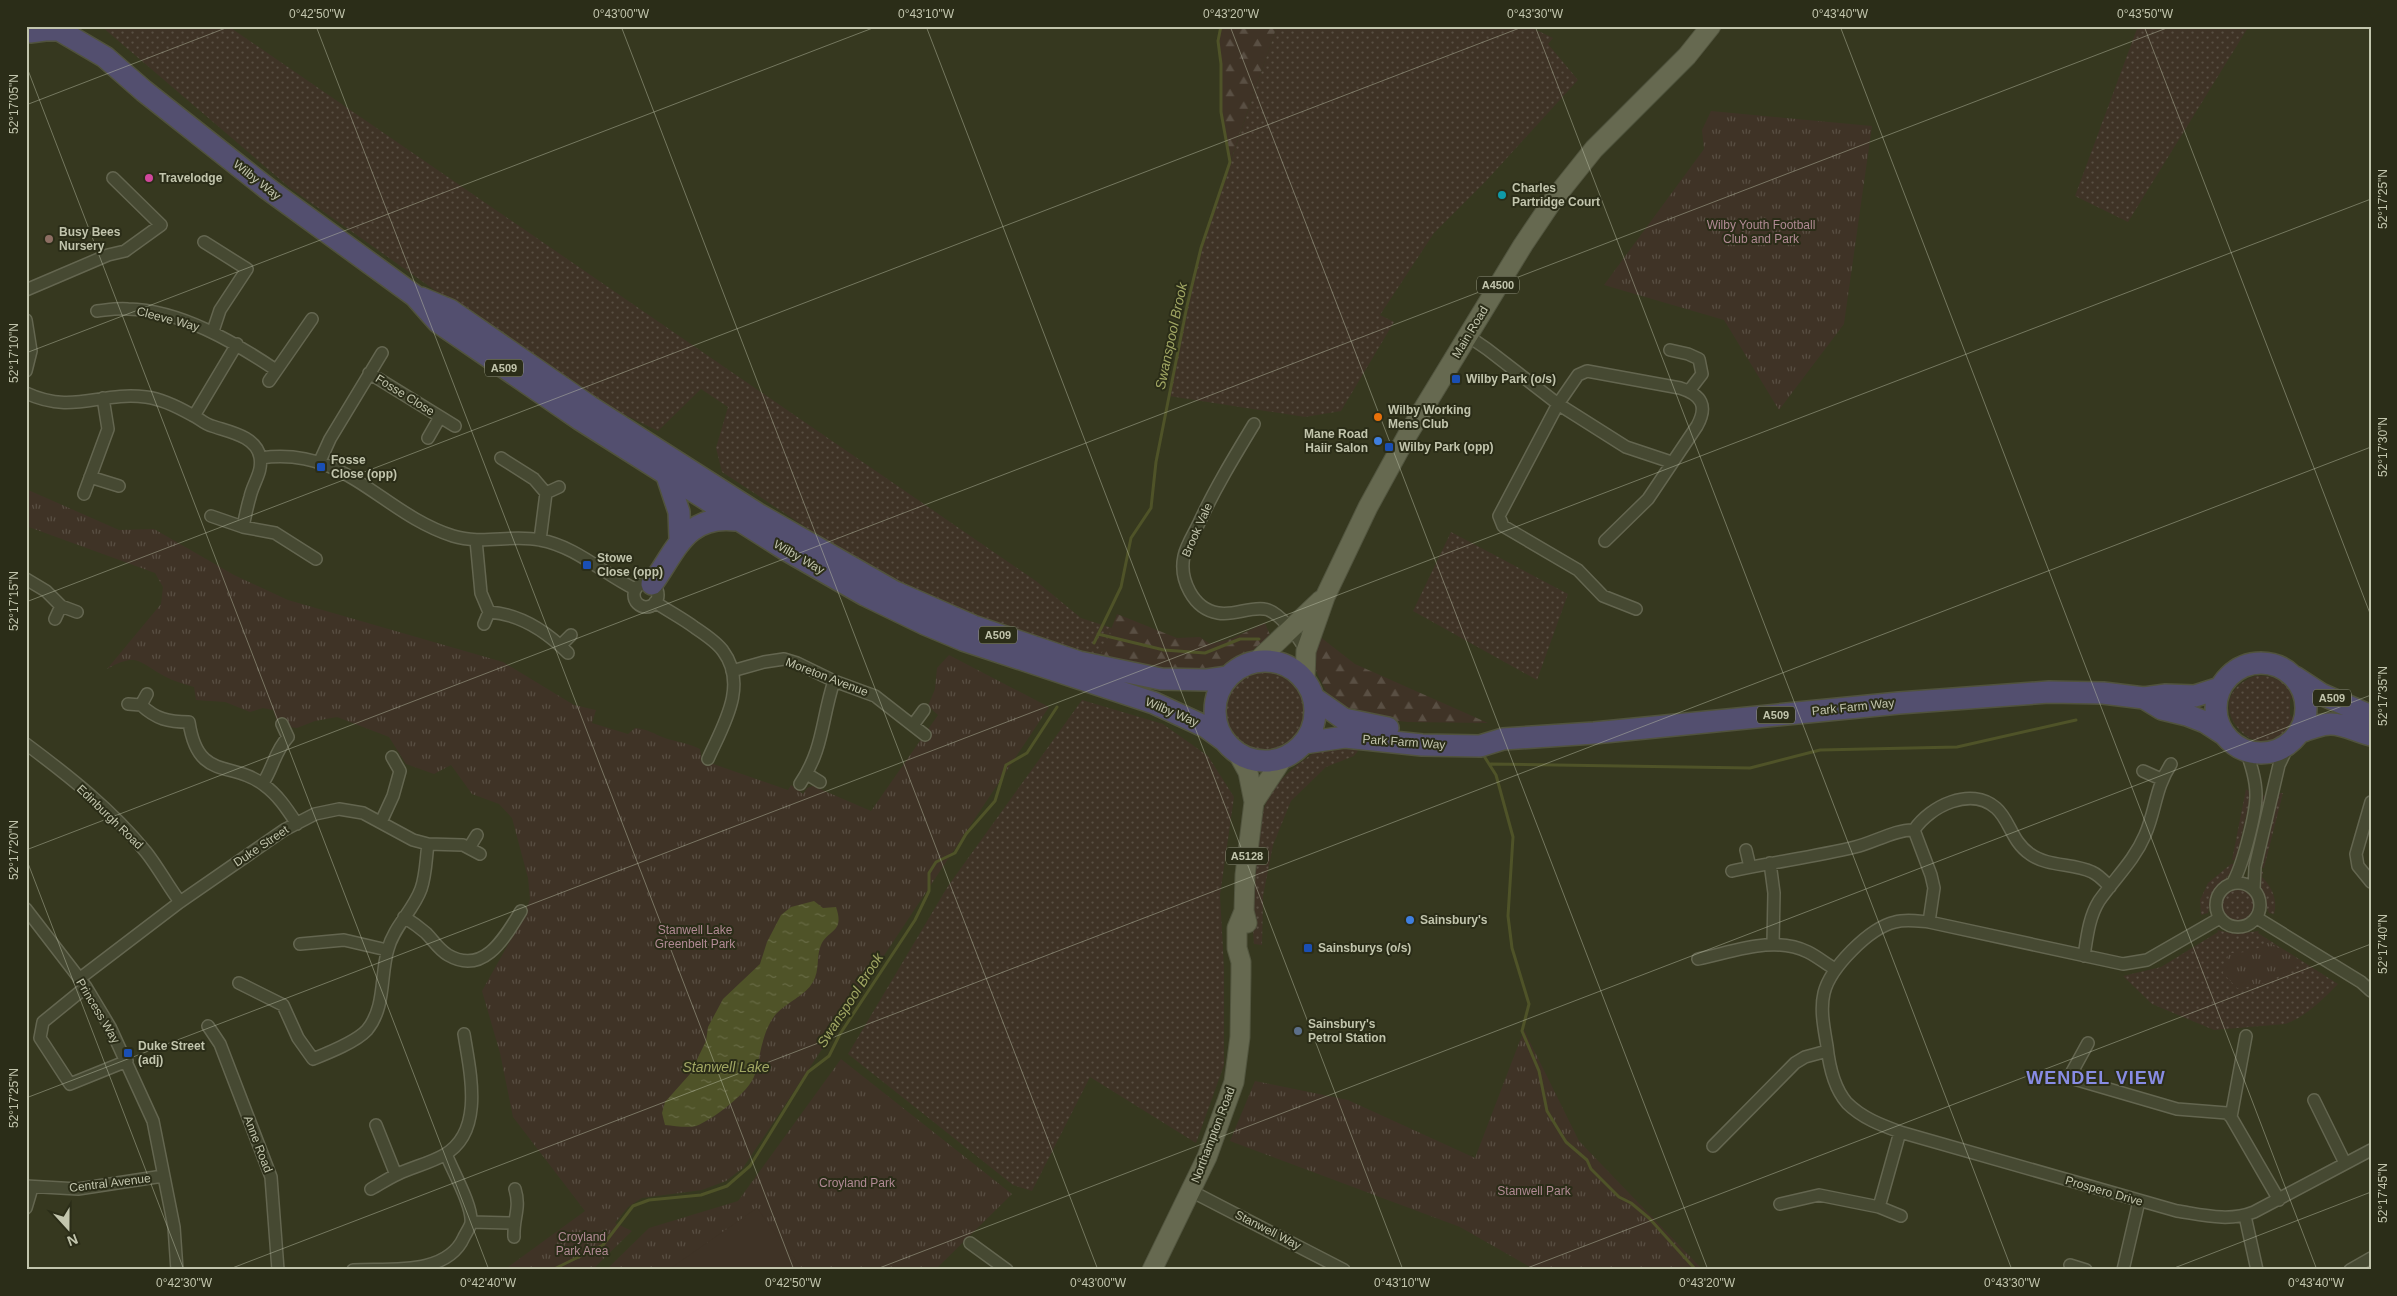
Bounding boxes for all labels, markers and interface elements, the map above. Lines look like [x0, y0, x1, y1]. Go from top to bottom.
text: 0°42'50"W [289, 7, 346, 21]
text: 0°43'00"W [593, 7, 650, 21]
text: 0°43'10"W [898, 7, 955, 21]
text: 0°43'20"W [1203, 7, 1260, 21]
text: 0°43'30"W [1507, 7, 1564, 21]
text: 0°43'40"W [1812, 7, 1869, 21]
text: 0°43'50"W [2117, 7, 2174, 21]
text: 52°17'05"N [7, 74, 21, 134]
street label: Wilby Way [231, 157, 283, 203]
text: 52°17'25"N [2376, 169, 2390, 229]
place label: Travelodge [159, 171, 223, 185]
marker: Travelodge [143, 172, 155, 184]
place label: Charles Partridge Court [1512, 181, 1600, 209]
marker: Charles Partridge Court [1496, 189, 1508, 201]
park label: Wilby Youth Football Club and Park [1707, 218, 1815, 246]
place label: Busy Bees Nursery [59, 225, 121, 253]
marker: Busy Bees Nursery [43, 233, 55, 245]
road number: A4500 [1477, 276, 1519, 294]
water label: Swanspool Brook [1152, 280, 1190, 391]
street label: Cleeve Way [135, 304, 201, 334]
street label: Main Road [1449, 304, 1491, 360]
text: 52°17'10"N [7, 323, 21, 383]
road number: A509 [485, 359, 523, 376]
street label: Fosse Close [373, 371, 437, 419]
place label: Wilby Park (o/s) [1466, 372, 1556, 386]
marker: Wilby Park (o/s) [1450, 373, 1462, 385]
place label: Wilby Working Mens Club [1388, 403, 1471, 431]
marker: Wilby Working Mens Club [1372, 411, 1384, 423]
text: 52°17'30"N [2376, 417, 2390, 477]
place label: Mane Road Haiir Salon [1304, 427, 1368, 455]
marker: Mane Road Haiir Salon [1372, 435, 1384, 447]
place label: Wilby Park (opp) [1399, 440, 1494, 454]
marker: Wilby Park (opp) [1383, 441, 1395, 453]
place label: Fosse Close (opp) [331, 453, 397, 481]
marker: Fosse Close (opp) [315, 461, 327, 473]
street label: Brook Vale [1179, 500, 1215, 559]
street label: Wilby Way [771, 537, 827, 577]
place label: Stowe Close (opp) [597, 551, 663, 579]
marker: Stowe Close (opp) [581, 559, 593, 571]
text: 52°17'15"N [7, 571, 21, 631]
road number: A509 [979, 626, 1017, 644]
street label: Moreton Avenue [784, 655, 871, 699]
text: 52°17'35"N [2376, 666, 2390, 726]
road number: A509 [2313, 690, 2351, 706]
street label: Wilby Way [1143, 695, 1201, 729]
street label: Park Farm Way [1811, 696, 1895, 718]
road number: A509 [1757, 706, 1795, 724]
street label: Park Farm Way [1362, 732, 1446, 752]
street label: Edinburgh Road [74, 782, 146, 852]
text: 52°17'20"N [7, 820, 21, 880]
street label: Duke Street [231, 822, 292, 870]
road number: A5128 [1226, 848, 1268, 864]
place label: Sainsbury's [1420, 913, 1488, 927]
marker: Sainsbury's [1404, 914, 1416, 926]
text: 52°17'40"N [2376, 914, 2390, 974]
park label: Stanwell Lake Greenbelt Park [655, 923, 736, 951]
place label: Sainsburys (o/s) [1318, 941, 1411, 955]
marker: Sainsburys (o/s) [1302, 942, 1314, 954]
water label: Swanspool Brook [814, 949, 887, 1050]
street label: Princess Way [73, 976, 123, 1046]
place label: Sainsbury's Petrol Station [1308, 1017, 1386, 1045]
marker: Sainsbury's Petrol Station [1292, 1025, 1304, 1037]
place label: Duke Street (adj) [138, 1039, 205, 1067]
marker: Duke Street (adj) [122, 1047, 134, 1059]
water label: Stanwell Lake [682, 1059, 770, 1075]
text: 52°17'25"N [7, 1068, 21, 1128]
district label: WENDEL VIEW [2026, 1068, 2166, 1088]
street label: Northampton Road [1188, 1085, 1238, 1185]
street label: Anne Road [241, 1113, 275, 1175]
text: 52°17'45"N [2376, 1163, 2390, 1223]
street label: Central Avenue [69, 1171, 152, 1195]
street label: Prospero Drive [2064, 1173, 2145, 1209]
park label: Croyland Park [819, 1176, 896, 1190]
park label: Stanwell Park [1497, 1184, 1572, 1198]
north arrow [42, 1204, 92, 1254]
street label: Stanwell Way [1233, 1207, 1303, 1253]
park label: Croyland Park Area [556, 1230, 609, 1258]
text: N [65, 1231, 80, 1249]
text: 0°42'30"W [156, 1276, 213, 1290]
text: 0°42'40"W [460, 1276, 517, 1290]
text: 0°42'50"W [765, 1276, 822, 1290]
text: 0°43'00"W [1070, 1276, 1127, 1290]
text: 0°43'10"W [1374, 1276, 1431, 1290]
text: 0°43'20"W [1679, 1276, 1736, 1290]
text: 0°43'30"W [1984, 1276, 2041, 1290]
text: 0°43'40"W [2288, 1276, 2345, 1290]

